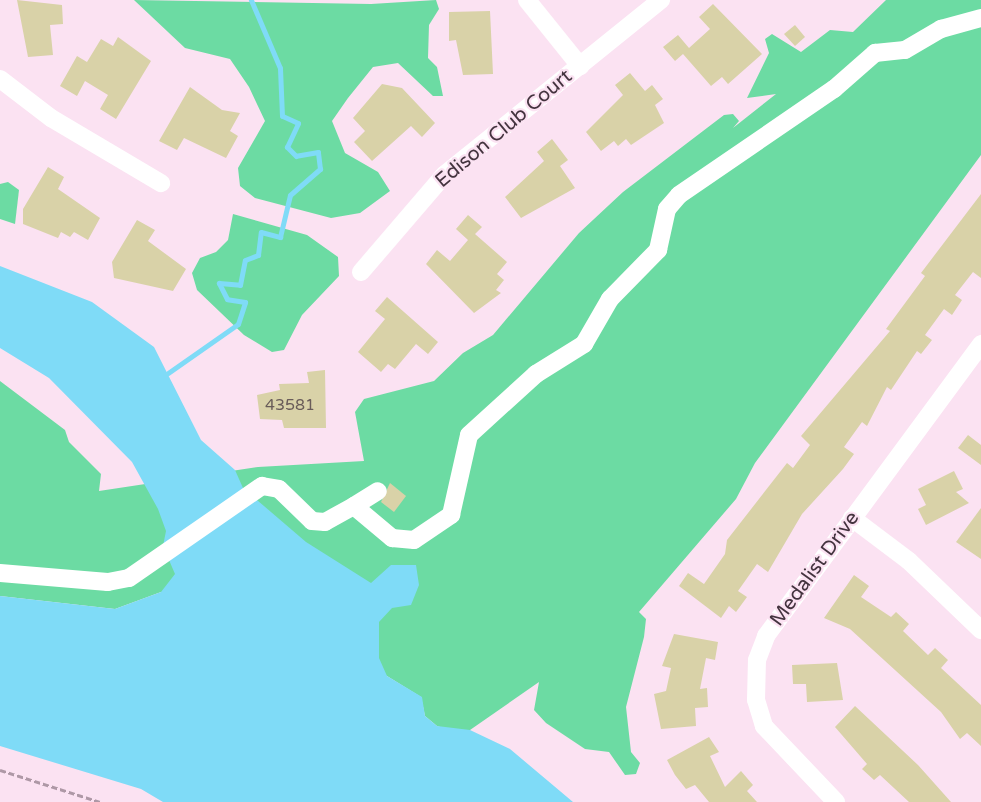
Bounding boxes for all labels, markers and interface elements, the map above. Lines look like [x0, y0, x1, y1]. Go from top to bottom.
street label: Edison Club Court [431, 65, 577, 193]
house number: 43581 [265, 395, 315, 415]
street label: Medalist Drive [765, 507, 865, 631]

